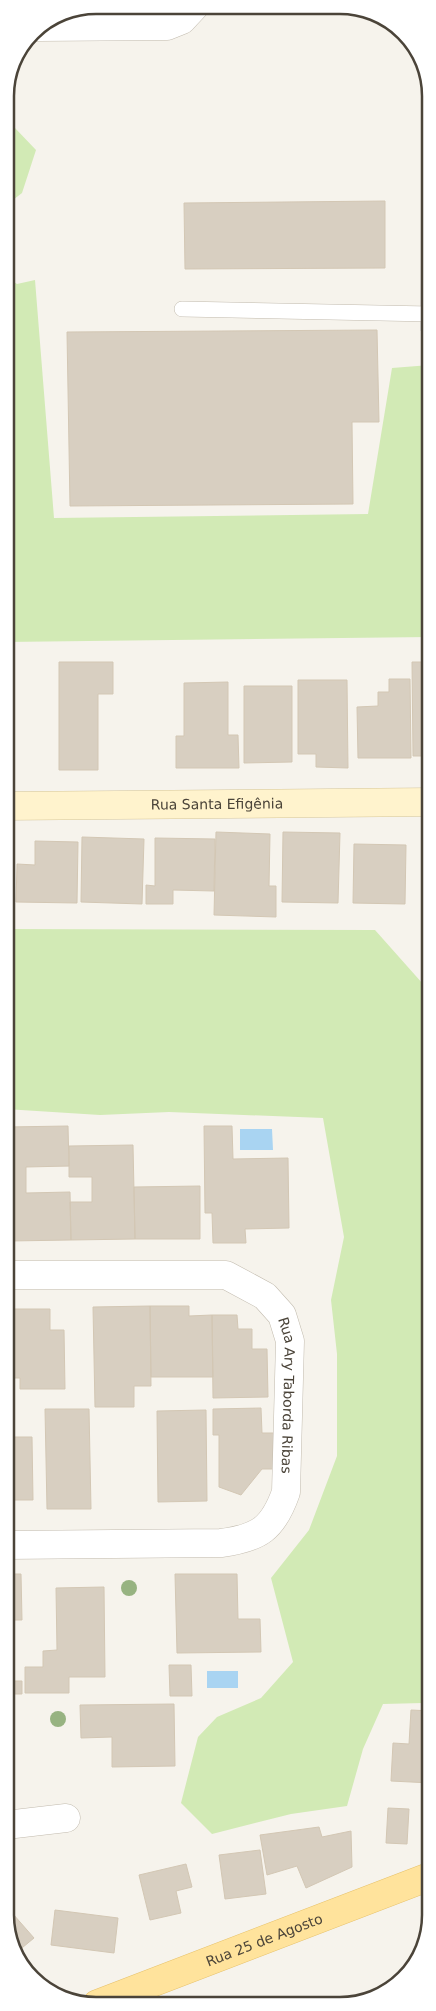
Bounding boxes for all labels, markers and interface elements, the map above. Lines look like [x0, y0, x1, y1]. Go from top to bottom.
street label: Rua Santa Efigênia [151, 795, 283, 813]
street label: Rua Ary Taborda Ribas [275, 1315, 298, 1474]
street label: Rua 25 de Agosto [204, 1910, 325, 1970]

